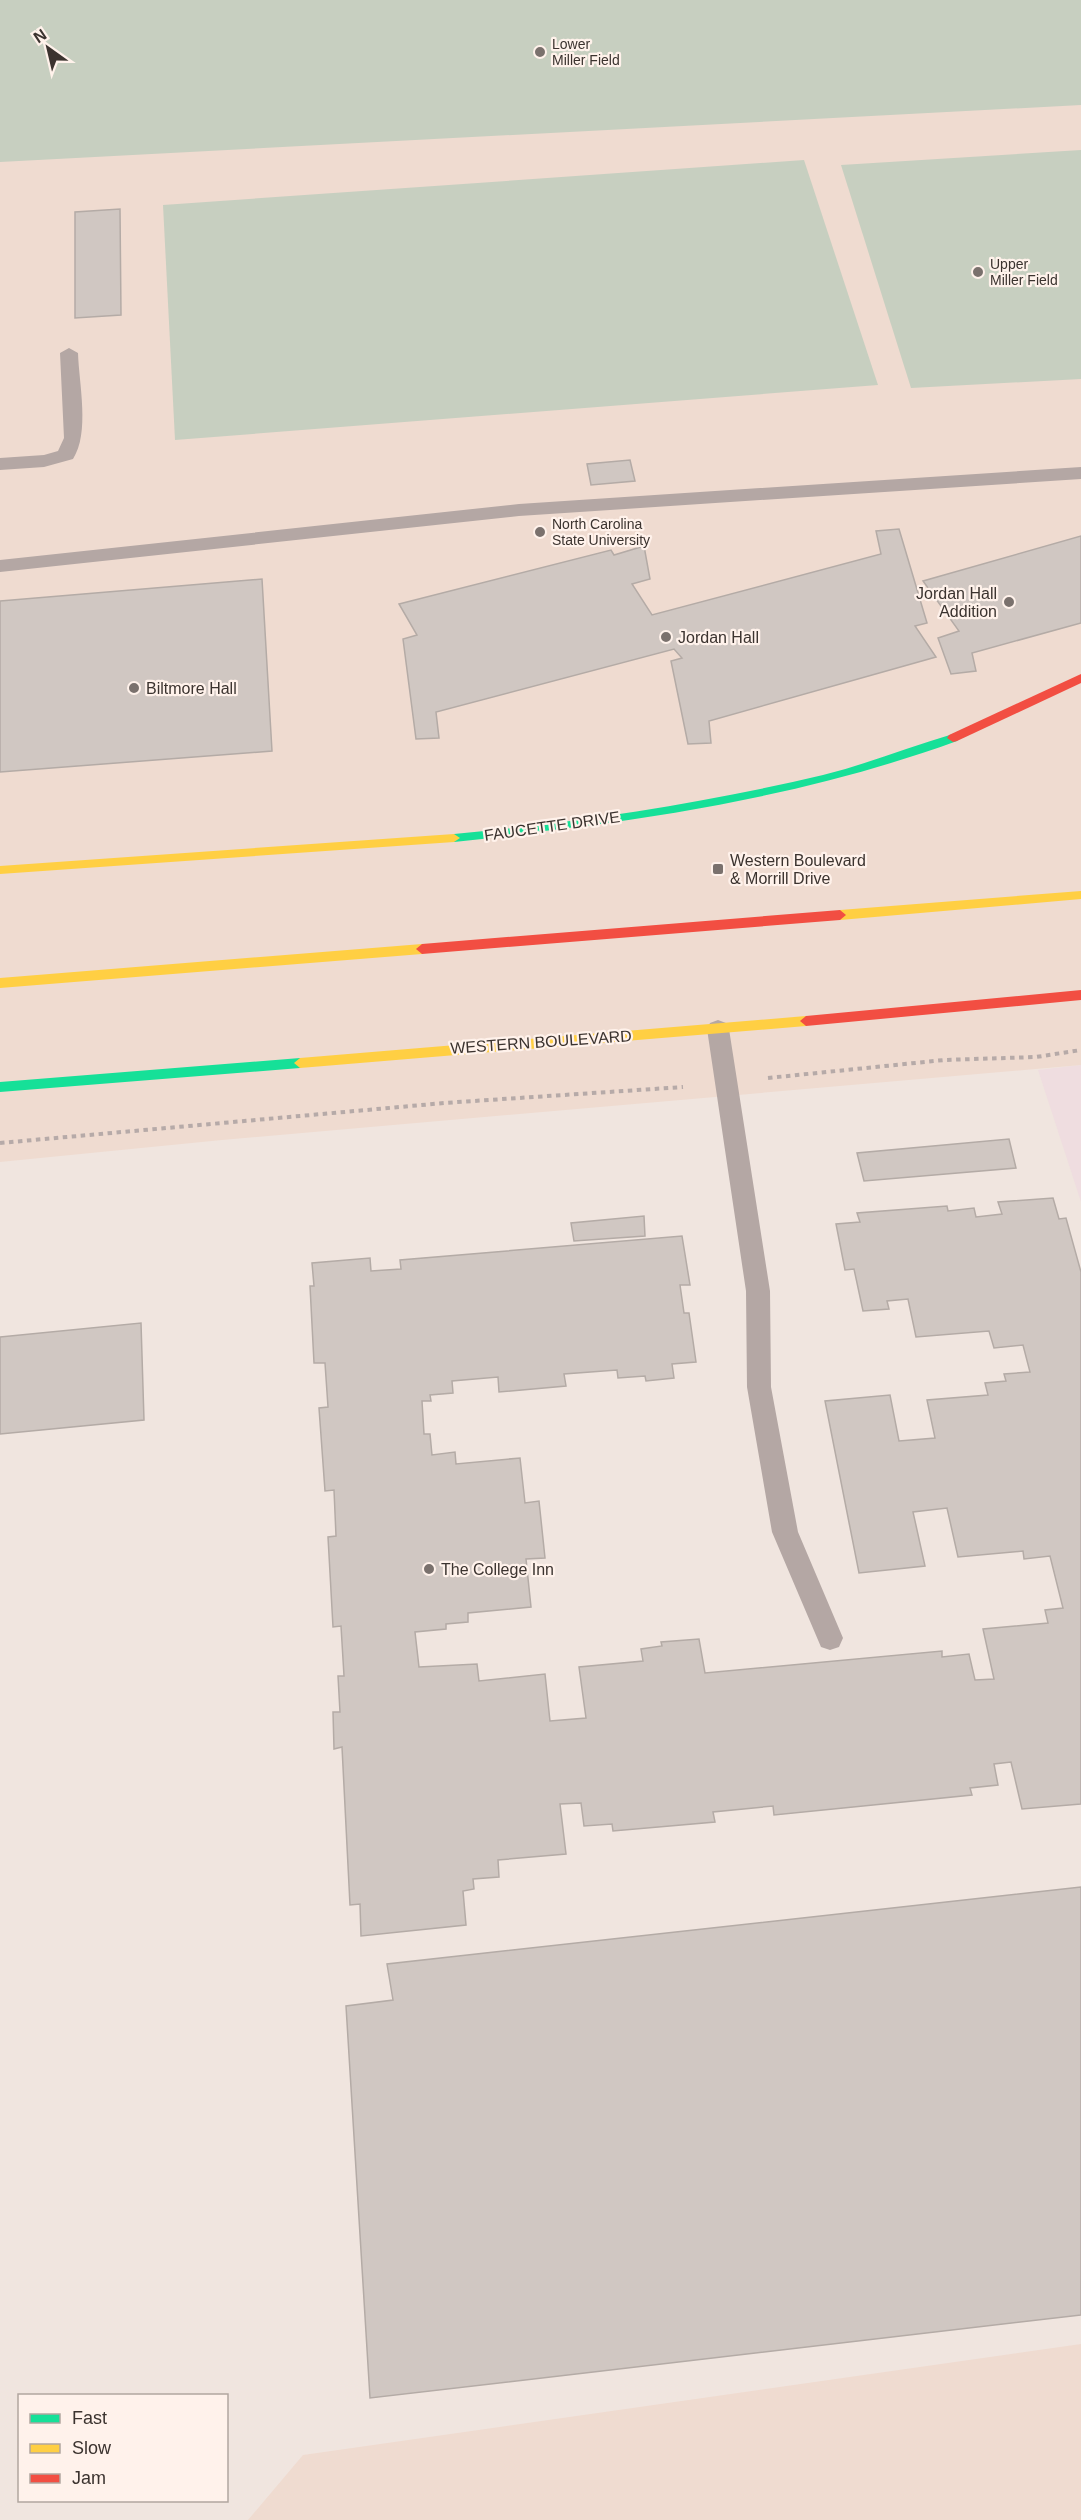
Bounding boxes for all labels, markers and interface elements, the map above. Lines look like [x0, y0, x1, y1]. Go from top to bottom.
north arrow [18, 18, 78, 78]
text: N [30, 26, 49, 46]
place label: Lower Miller Field [552, 36, 620, 68]
marker: Lower Miller Field [533, 45, 547, 59]
place label: Upper Miller Field [990, 256, 1058, 288]
marker: Upper Miller Field [971, 265, 985, 279]
place label: North Carolina State University [552, 516, 650, 548]
marker: North Carolina State University [533, 525, 547, 539]
place label: Jordan Hall Addition [916, 585, 997, 620]
marker: Jordan Hall Addition [1002, 595, 1016, 609]
place label: Jordan Hall [678, 629, 759, 646]
marker: Jordan Hall [659, 630, 673, 644]
place label: Biltmore Hall [146, 680, 237, 697]
marker: Biltmore Hall [127, 681, 141, 695]
street label: FAUCETTE DRIVE [483, 808, 621, 844]
place label: Western Boulevard & Morrill Drive [730, 852, 866, 887]
marker: Western Boulevard & Morrill Drive [711, 862, 725, 876]
street label: WESTERN BOULEVARD [450, 1027, 632, 1057]
place label: The College Inn [441, 1561, 554, 1578]
marker: The College Inn [422, 1562, 436, 1576]
legend [18, 2394, 228, 2502]
text: Fast [72, 2408, 107, 2428]
text: Slow [72, 2438, 112, 2458]
text: Jam [72, 2468, 106, 2488]

